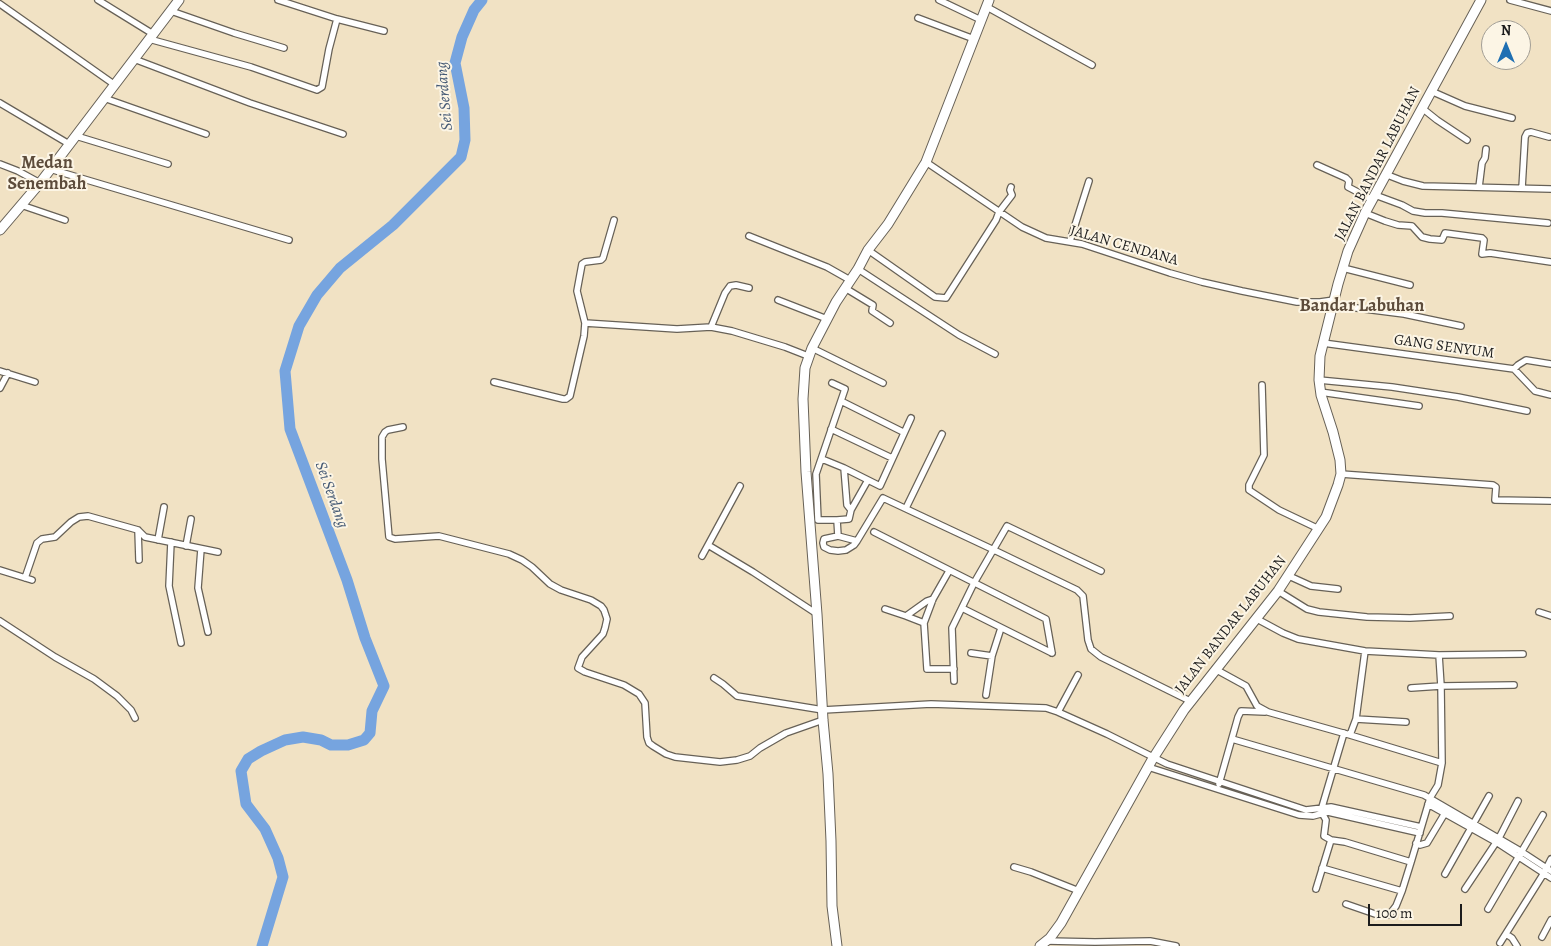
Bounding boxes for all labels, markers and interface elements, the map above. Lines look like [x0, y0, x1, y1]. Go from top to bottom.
north arrow [1481, 20, 1531, 70]
text: N [1501, 21, 1511, 40]
water label: Sei Serdang [432, 61, 458, 131]
street label: JALAN BANDAR LABUHAN [1331, 84, 1425, 244]
district label: Medan Senembah [8, 153, 86, 195]
street label: JALAN CENDANA [1068, 222, 1180, 270]
district label: Bandar Labuhan [1300, 296, 1424, 318]
street label: GANG SENYUM [1393, 331, 1495, 363]
water label: Sei Serdang [310, 459, 352, 531]
street label: JALAN BANDAR LABUHAN [1171, 552, 1291, 698]
scale bar [1371, 894, 1465, 926]
text: 100 m [1376, 903, 1413, 923]

